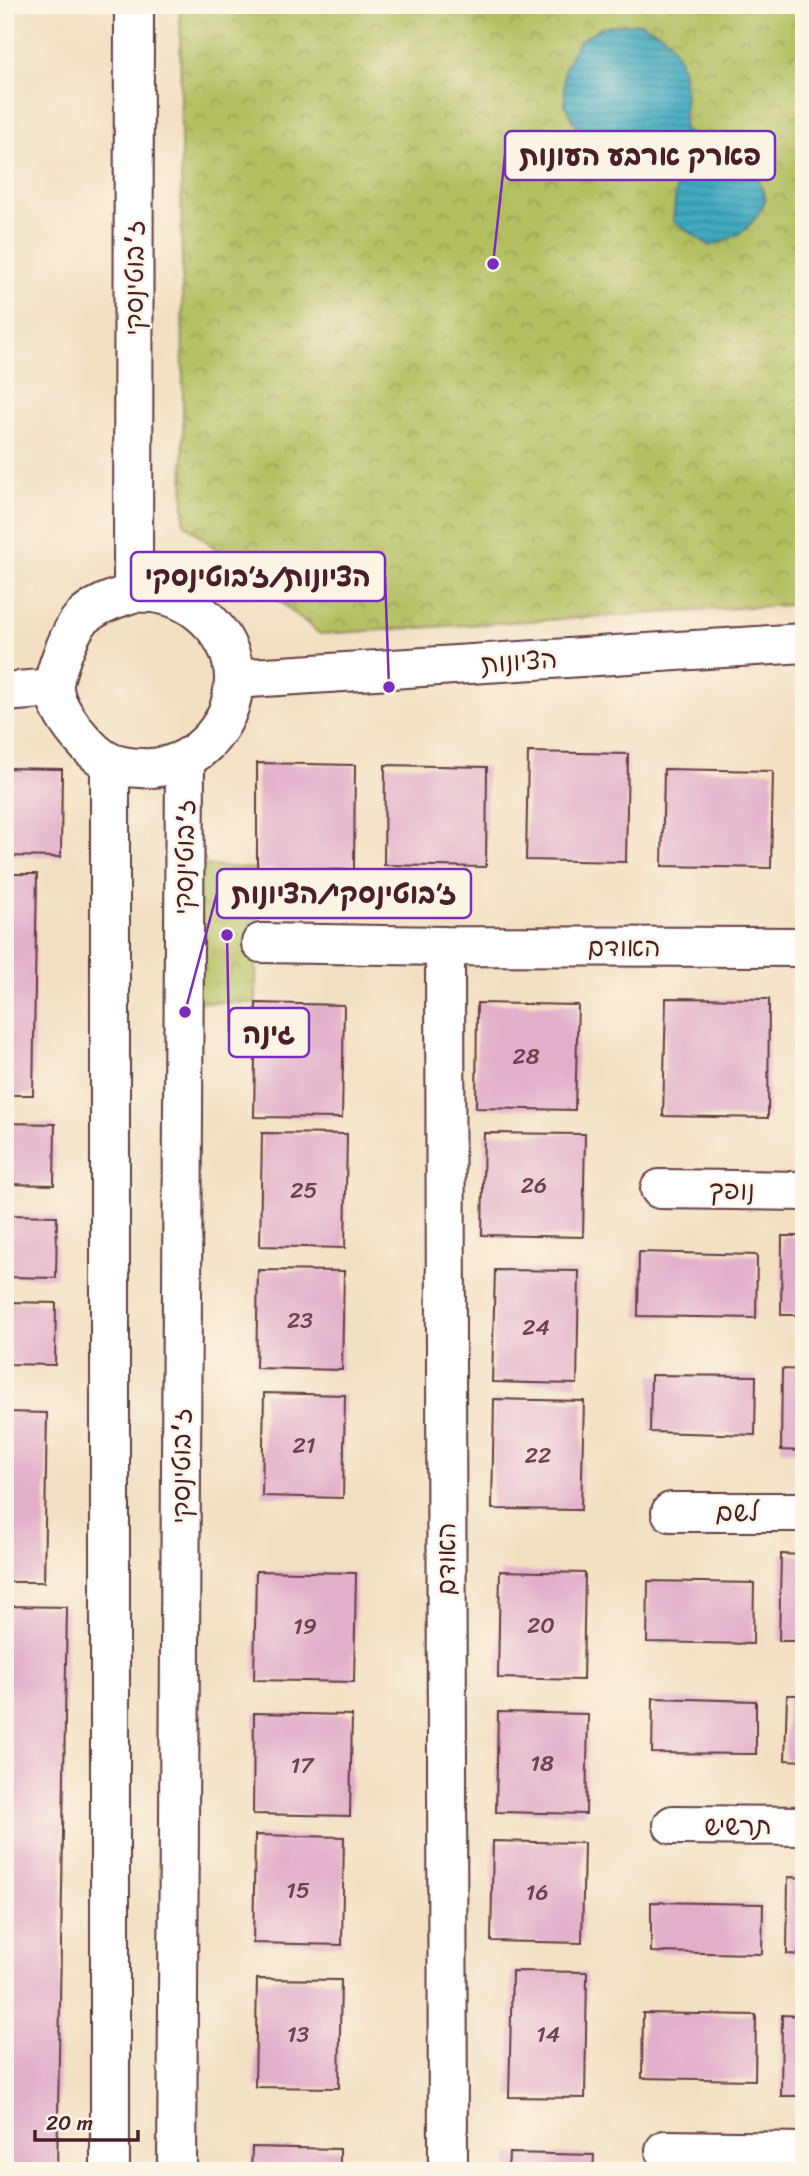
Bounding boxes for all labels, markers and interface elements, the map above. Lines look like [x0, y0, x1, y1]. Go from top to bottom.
callout: פארק ארבע העונות [505, 131, 775, 180]
text: פארק ארבע העונות [519, 131, 761, 180]
street label: ז'בוטינסקי [111, 220, 157, 336]
callout: הציונות/ז׳בוטינסקי [131, 552, 385, 601]
text: הציונות/ז׳בוטינסקי [145, 552, 371, 601]
street label: הציונות [479, 635, 559, 687]
street label: ז'בוטינסקי [160, 799, 208, 915]
callout: ז׳בוטינסקי/הציונות [217, 869, 471, 918]
text: ז׳בוטינסקי/הציונות [231, 869, 457, 918]
street label: האודם [588, 924, 660, 970]
callout: גינה [229, 1008, 309, 1057]
text: גינה [243, 1009, 295, 1058]
house number: 28 [512, 1036, 540, 1077]
house number: 26 [521, 1165, 547, 1206]
street label: נופך [709, 1167, 755, 1213]
house number: 25 [290, 1170, 318, 1211]
house number: 23 [287, 1300, 313, 1341]
house number: 24 [522, 1307, 550, 1348]
street label: ז'בוטינסקי [158, 1408, 204, 1524]
house number: 21 [292, 1425, 316, 1466]
house number: 22 [525, 1435, 551, 1476]
street label: לשם [715, 1489, 760, 1535]
street label: האודם [423, 1523, 469, 1595]
house number: 20 [527, 1605, 555, 1646]
house number: 19 [293, 1606, 317, 1647]
house number: 18 [530, 1743, 554, 1784]
house number: 17 [291, 1745, 315, 1786]
street label: תרשיש [704, 1803, 772, 1849]
house number: 15 [286, 1870, 310, 1911]
house number: 16 [526, 1872, 548, 1913]
house number: 13 [287, 2014, 310, 2055]
house number: 14 [536, 2014, 560, 2055]
scale bar [35, 2099, 138, 2143]
text: 20 m [46, 2104, 93, 2142]

